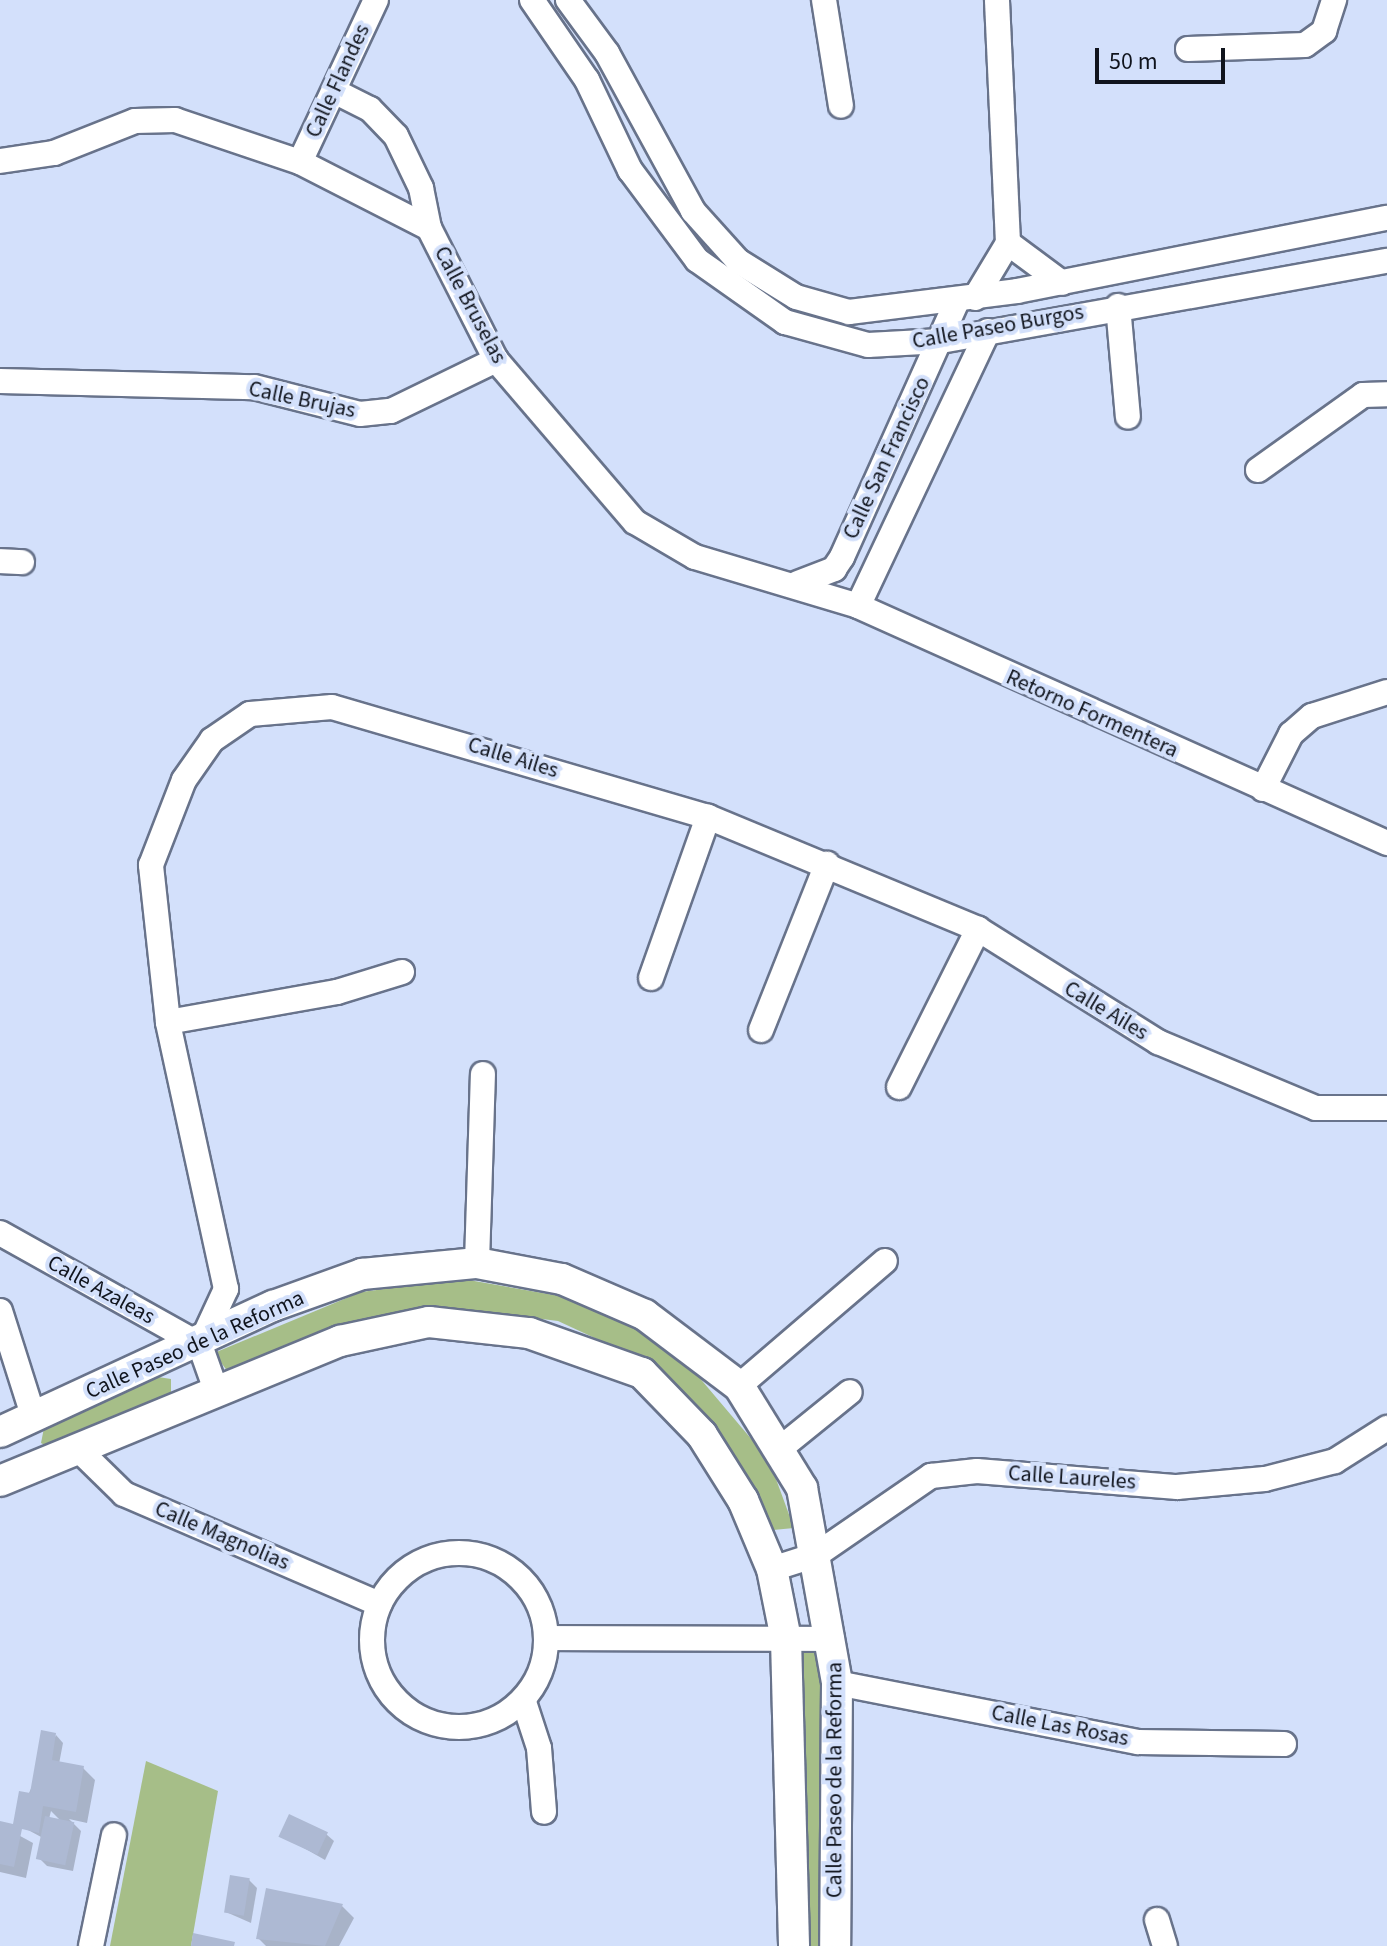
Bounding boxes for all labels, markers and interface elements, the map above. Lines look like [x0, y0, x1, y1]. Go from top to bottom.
street label: Calle Flandes [300, 20, 376, 142]
scale bar [1099, 32, 1229, 82]
text: 50 m [1109, 44, 1158, 79]
street label: Calle Bruselas [428, 242, 512, 368]
street label: Calle Paseo Burgos [910, 299, 1086, 355]
street label: Calle San Francisco [838, 373, 936, 543]
street label: Calle Brujas [246, 376, 358, 424]
street label: Retorno Formentera [1002, 664, 1182, 764]
street label: Calle Ailes [465, 732, 561, 784]
street label: Calle Ailes [1059, 976, 1153, 1046]
street label: Calle Azaleas [43, 1250, 159, 1330]
street label: Calle Paseo de la Reforma [82, 1285, 308, 1405]
street label: Calle Laureles [1007, 1460, 1137, 1496]
street label: Calle Magnolias [151, 1496, 293, 1576]
street label: Calle Paseo de la Reforma [822, 1662, 848, 1898]
street label: Calle Las Rosas [989, 1700, 1131, 1752]

